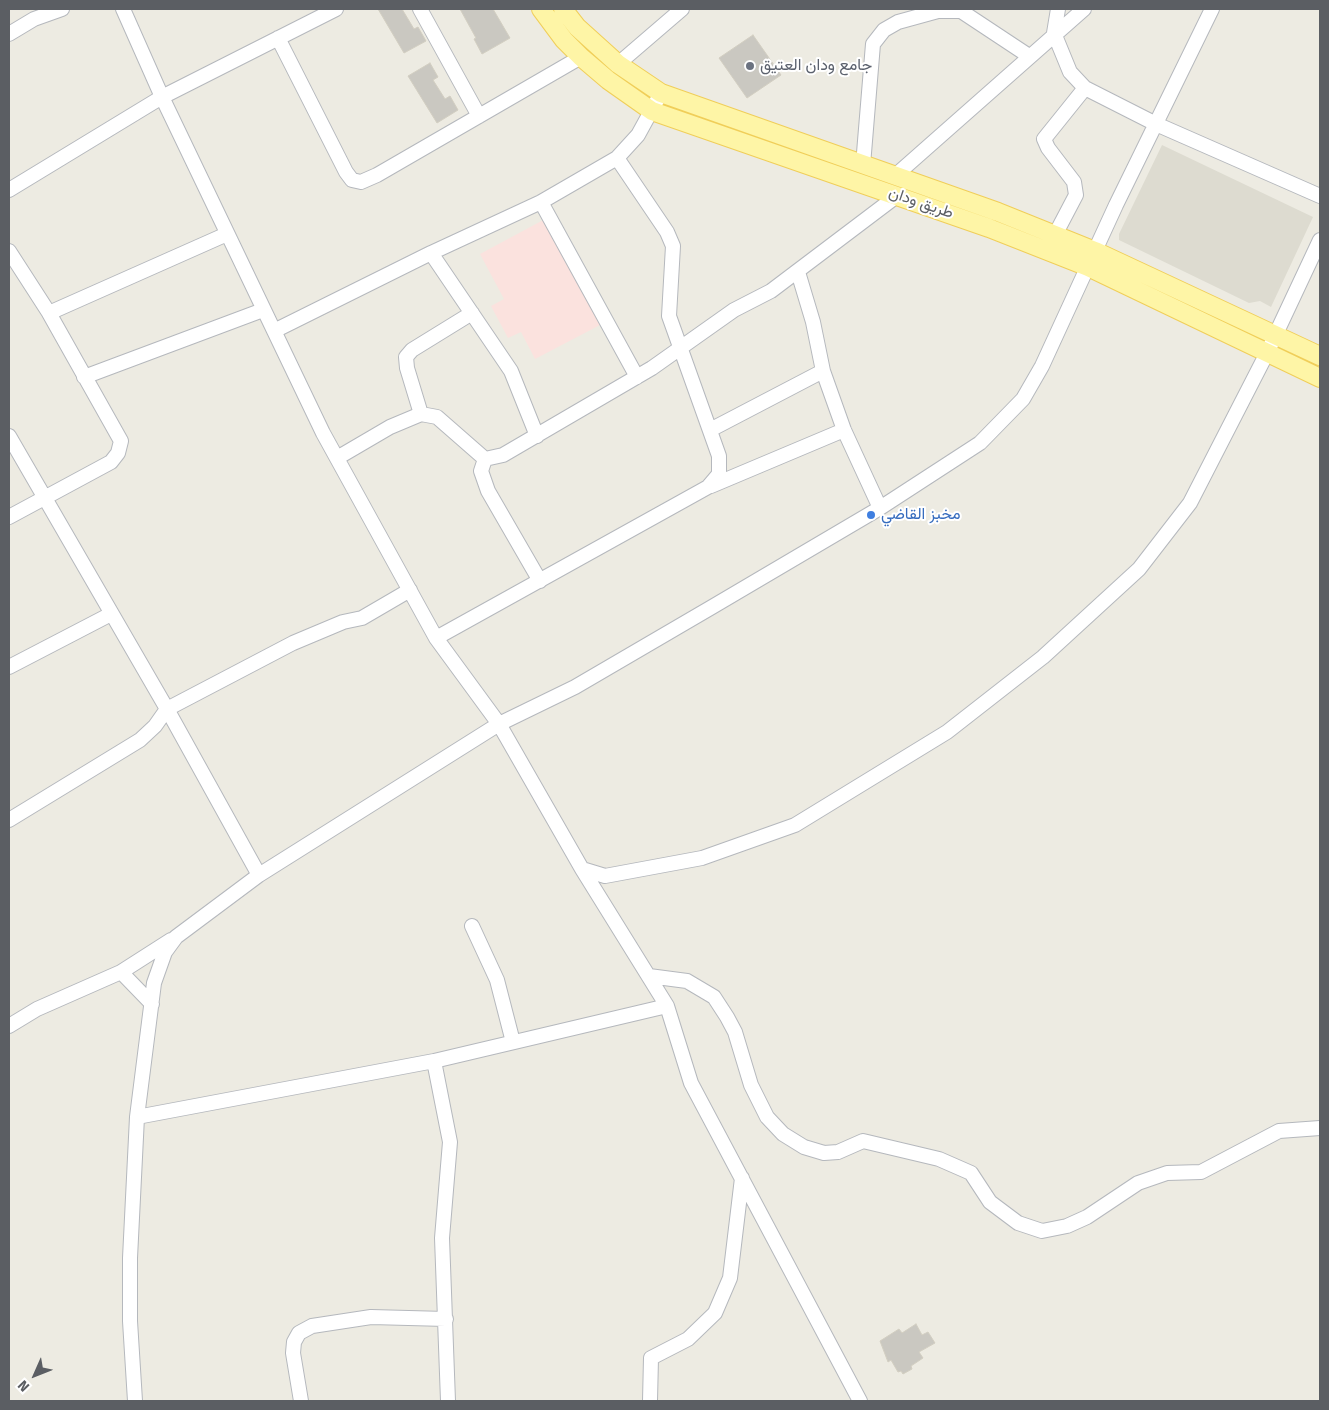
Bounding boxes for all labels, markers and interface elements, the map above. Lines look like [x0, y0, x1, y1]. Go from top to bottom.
place label: جامع ودان العتيق [760, 56, 872, 76]
marker: جامع ودان العتيق [744, 60, 756, 72]
street label: طريق ودان [886, 183, 956, 223]
place label: مخبز القاضي [881, 505, 961, 525]
marker: مخبز القاضي [865, 509, 877, 521]
north arrow [10, 1350, 60, 1400]
text: N [15, 1377, 33, 1395]

